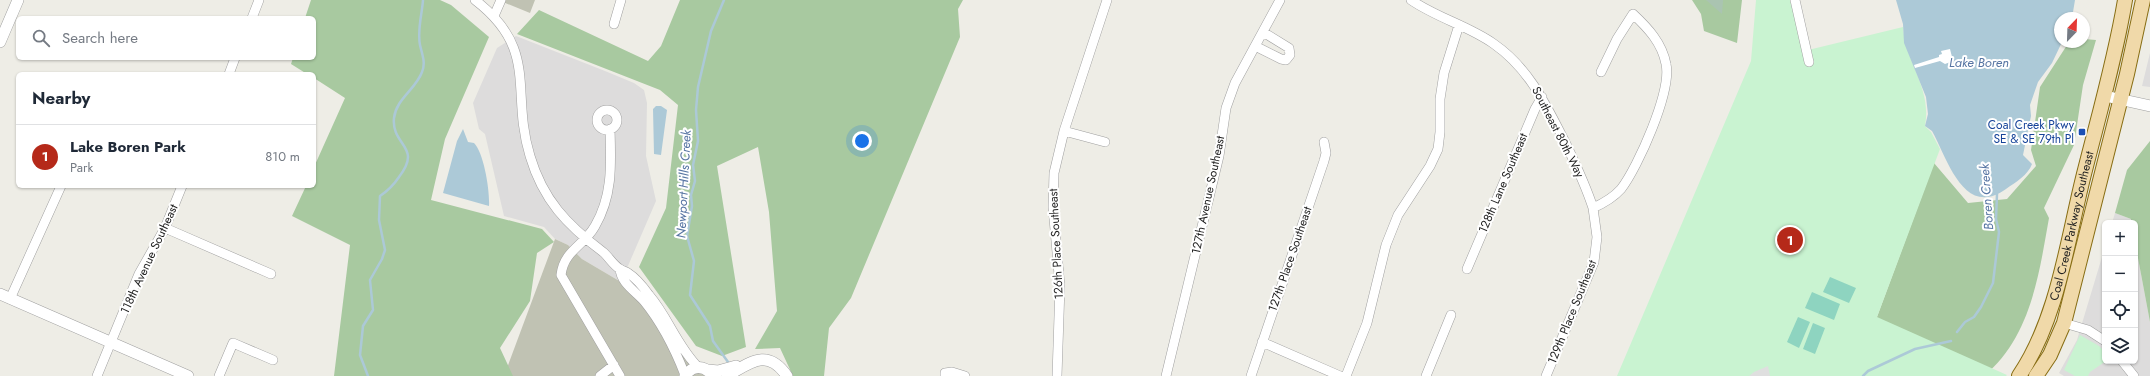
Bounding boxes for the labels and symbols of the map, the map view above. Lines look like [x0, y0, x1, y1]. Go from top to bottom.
north arrow [2054, 12, 2090, 48]
water label: Lake Boren [1949, 53, 2009, 72]
street label: Southeast 80th Way [1527, 83, 1589, 181]
place label: Coal Creek Pkwy SE & SE 79th Pl [1988, 116, 2075, 148]
marker: Coal Creek Pkwy SE & SE 79th Pl [2077, 127, 2087, 137]
water label: Newport Hills Creek [671, 129, 696, 239]
street label: 128th Lane Southeast [1474, 130, 1532, 236]
your location [852, 131, 872, 151]
street label: 127th Avenue Southeast [1187, 134, 1229, 256]
street label: Coal Creek Parkway Southeast [2045, 149, 2099, 303]
water label: Boren Creek [1975, 163, 1998, 231]
street label: 126th Place Southeast [1044, 188, 1068, 300]
street label: 118th Avenue Southeast [116, 201, 182, 317]
street label: 127th Place Southeast [1264, 204, 1316, 314]
pin: 1 [1777, 225, 1803, 255]
street label: 129th Place Southeast [1543, 257, 1601, 367]

